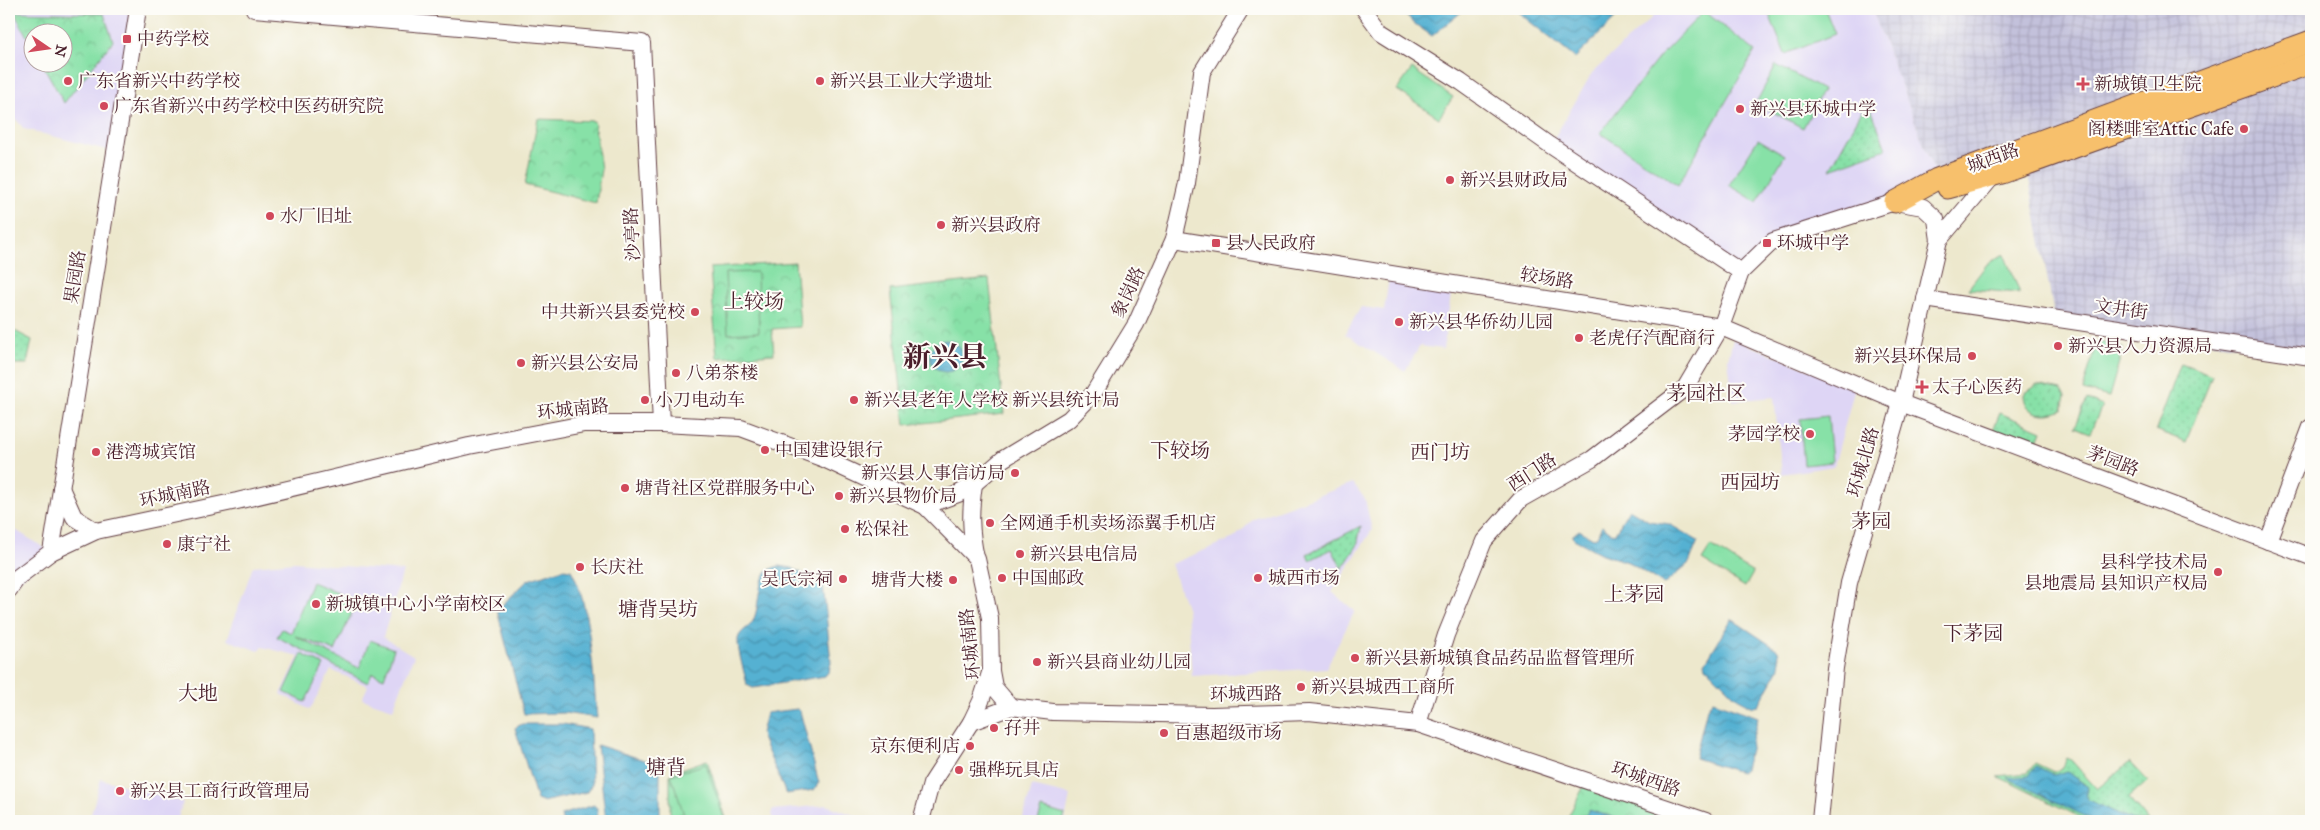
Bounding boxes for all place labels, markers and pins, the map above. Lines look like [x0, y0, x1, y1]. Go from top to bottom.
place label: 中药学校 [137, 28, 209, 50]
marker: 中药学校 [121, 33, 133, 45]
place label: 广东省新兴中药学校 [78, 70, 240, 92]
place label: 新兴县工业大学遗址 [830, 70, 992, 92]
place label: 新城镇卫生院 [2094, 73, 2202, 95]
marker: 广东省新兴中药学校 [62, 75, 74, 87]
marker: 新兴县工业大学遗址 [814, 75, 826, 87]
marker: 新城镇卫生院 [2076, 77, 2090, 91]
place label: 广东省新兴中药学校中医药研究院 [114, 95, 384, 117]
place label: 新兴县环城中学 [1750, 98, 1876, 120]
marker: 广东省新兴中药学校中医药研究院 [98, 100, 110, 112]
marker: 新兴县环城中学 [1734, 103, 1746, 115]
place label: 阁楼啡室Attic Cafe [2088, 118, 2234, 140]
marker: 阁楼啡室Attic Cafe [2238, 123, 2250, 135]
place label: 新兴县财政局 [1460, 169, 1568, 191]
marker: 新兴县财政局 [1444, 174, 1456, 186]
place label: 水厂旧址 [280, 205, 352, 227]
marker: 水厂旧址 [264, 210, 276, 222]
place label: 新兴县政府 [951, 214, 1041, 236]
marker: 新兴县政府 [935, 219, 947, 231]
place label: 县人民政府 [1226, 232, 1316, 254]
place label: 环城中学 [1777, 232, 1849, 254]
marker: 县人民政府 [1210, 237, 1222, 249]
marker: 环城中学 [1761, 237, 1773, 249]
place label: 中共新兴县委党校 [541, 301, 685, 323]
marker: 中共新兴县委党校 [689, 306, 701, 318]
place label: 新兴县华侨幼儿园 [1409, 311, 1553, 333]
marker: 新兴县华侨幼儿园 [1393, 316, 1405, 328]
place label: 老虎仔汽配商行 [1589, 327, 1715, 349]
marker: 老虎仔汽配商行 [1573, 332, 1585, 344]
place label: 新兴县人力资源局 [2068, 335, 2212, 357]
marker: 新兴县人力资源局 [2052, 340, 2064, 352]
place label: 新兴县环保局 [1854, 345, 1962, 367]
marker: 新兴县环保局 [1966, 350, 1978, 362]
place label: 新兴县公安局 [531, 352, 639, 374]
marker: 新兴县公安局 [515, 357, 527, 369]
place label: 八弟茶楼 [686, 362, 758, 384]
marker: 八弟茶楼 [670, 367, 682, 379]
place label: 太子心医药 [1932, 376, 2022, 398]
marker: 太子心医药 [1916, 381, 1928, 393]
place label: 小刀电动车 [655, 389, 745, 411]
place label: 新兴县老年人学校 新兴县统计局 [864, 389, 1120, 411]
marker: 小刀电动车 [639, 394, 651, 406]
marker: 新兴县老年人学校 新兴县统计局 [848, 394, 860, 406]
place label: 茅园学校 [1728, 423, 1800, 445]
marker: 茅园学校 [1804, 428, 1816, 440]
place label: 中国建设银行 [775, 439, 883, 461]
place label: 港湾城宾馆 [106, 441, 196, 463]
marker: 中国建设银行 [759, 444, 771, 456]
marker: 港湾城宾馆 [90, 446, 102, 458]
place label: 新兴县人事信访局 [861, 462, 1005, 484]
marker: 新兴县人事信访局 [1009, 467, 1021, 479]
place label: 塘背社区党群服务中心 [635, 477, 815, 499]
marker: 塘背社区党群服务中心 [619, 482, 631, 494]
place label: 新兴县物价局 [849, 485, 957, 507]
marker: 新兴县物价局 [833, 490, 845, 502]
place label: 全网通手机卖场添翼手机店 [1000, 512, 1216, 534]
marker: 全网通手机卖场添翼手机店 [984, 517, 996, 529]
place label: 松保社 [855, 518, 909, 540]
marker: 松保社 [839, 523, 851, 535]
place label: 康宁社 [177, 533, 231, 555]
marker: 康宁社 [161, 538, 173, 550]
place label: 新兴县电信局 [1030, 543, 1138, 565]
marker: 新兴县电信局 [1014, 548, 1026, 560]
place label: 县科学技术局 县地震局 县知识产权局 [2024, 551, 2208, 594]
place label: 长庆社 [590, 556, 644, 578]
marker: 长庆社 [574, 561, 586, 573]
marker: 县科学技术局 县地震局 县知识产权局 [2212, 566, 2224, 578]
place label: 中国邮政 [1012, 567, 1084, 589]
place label: 城西市场 [1268, 567, 1340, 589]
place label: 吴氏宗祠 [761, 568, 833, 590]
place label: 塘背大楼 [871, 569, 943, 591]
marker: 中国邮政 [996, 572, 1008, 584]
marker: 城西市场 [1252, 572, 1264, 584]
marker: 吴氏宗祠 [837, 573, 849, 585]
marker: 塘背大楼 [947, 574, 959, 586]
place label: 新城镇中心小学南校区 [326, 593, 506, 615]
marker: 新城镇中心小学南校区 [310, 598, 322, 610]
place label: 新兴县新城镇食品药品监督管理所 [1365, 647, 1635, 669]
place label: 新兴县商业幼儿园 [1047, 651, 1191, 673]
marker: 新兴县新城镇食品药品监督管理所 [1349, 652, 1361, 664]
marker: 新兴县商业幼儿园 [1031, 656, 1043, 668]
place label: 新兴县城西工商所 [1311, 676, 1455, 698]
marker: 新兴县城西工商所 [1295, 681, 1307, 693]
place label: 孖井 [1004, 717, 1040, 739]
marker: 孖井 [988, 722, 1000, 734]
place label: 百惠超级市场 [1174, 722, 1282, 744]
marker: 百惠超级市场 [1158, 727, 1170, 739]
place label: 京东便利店 [870, 735, 960, 757]
marker: 京东便利店 [964, 740, 976, 752]
place label: 强桦玩具店 [969, 759, 1059, 781]
marker: 强桦玩具店 [953, 764, 965, 776]
place label: 新兴县工商行政管理局 [130, 780, 310, 802]
marker: 新兴县工商行政管理局 [114, 785, 126, 797]

